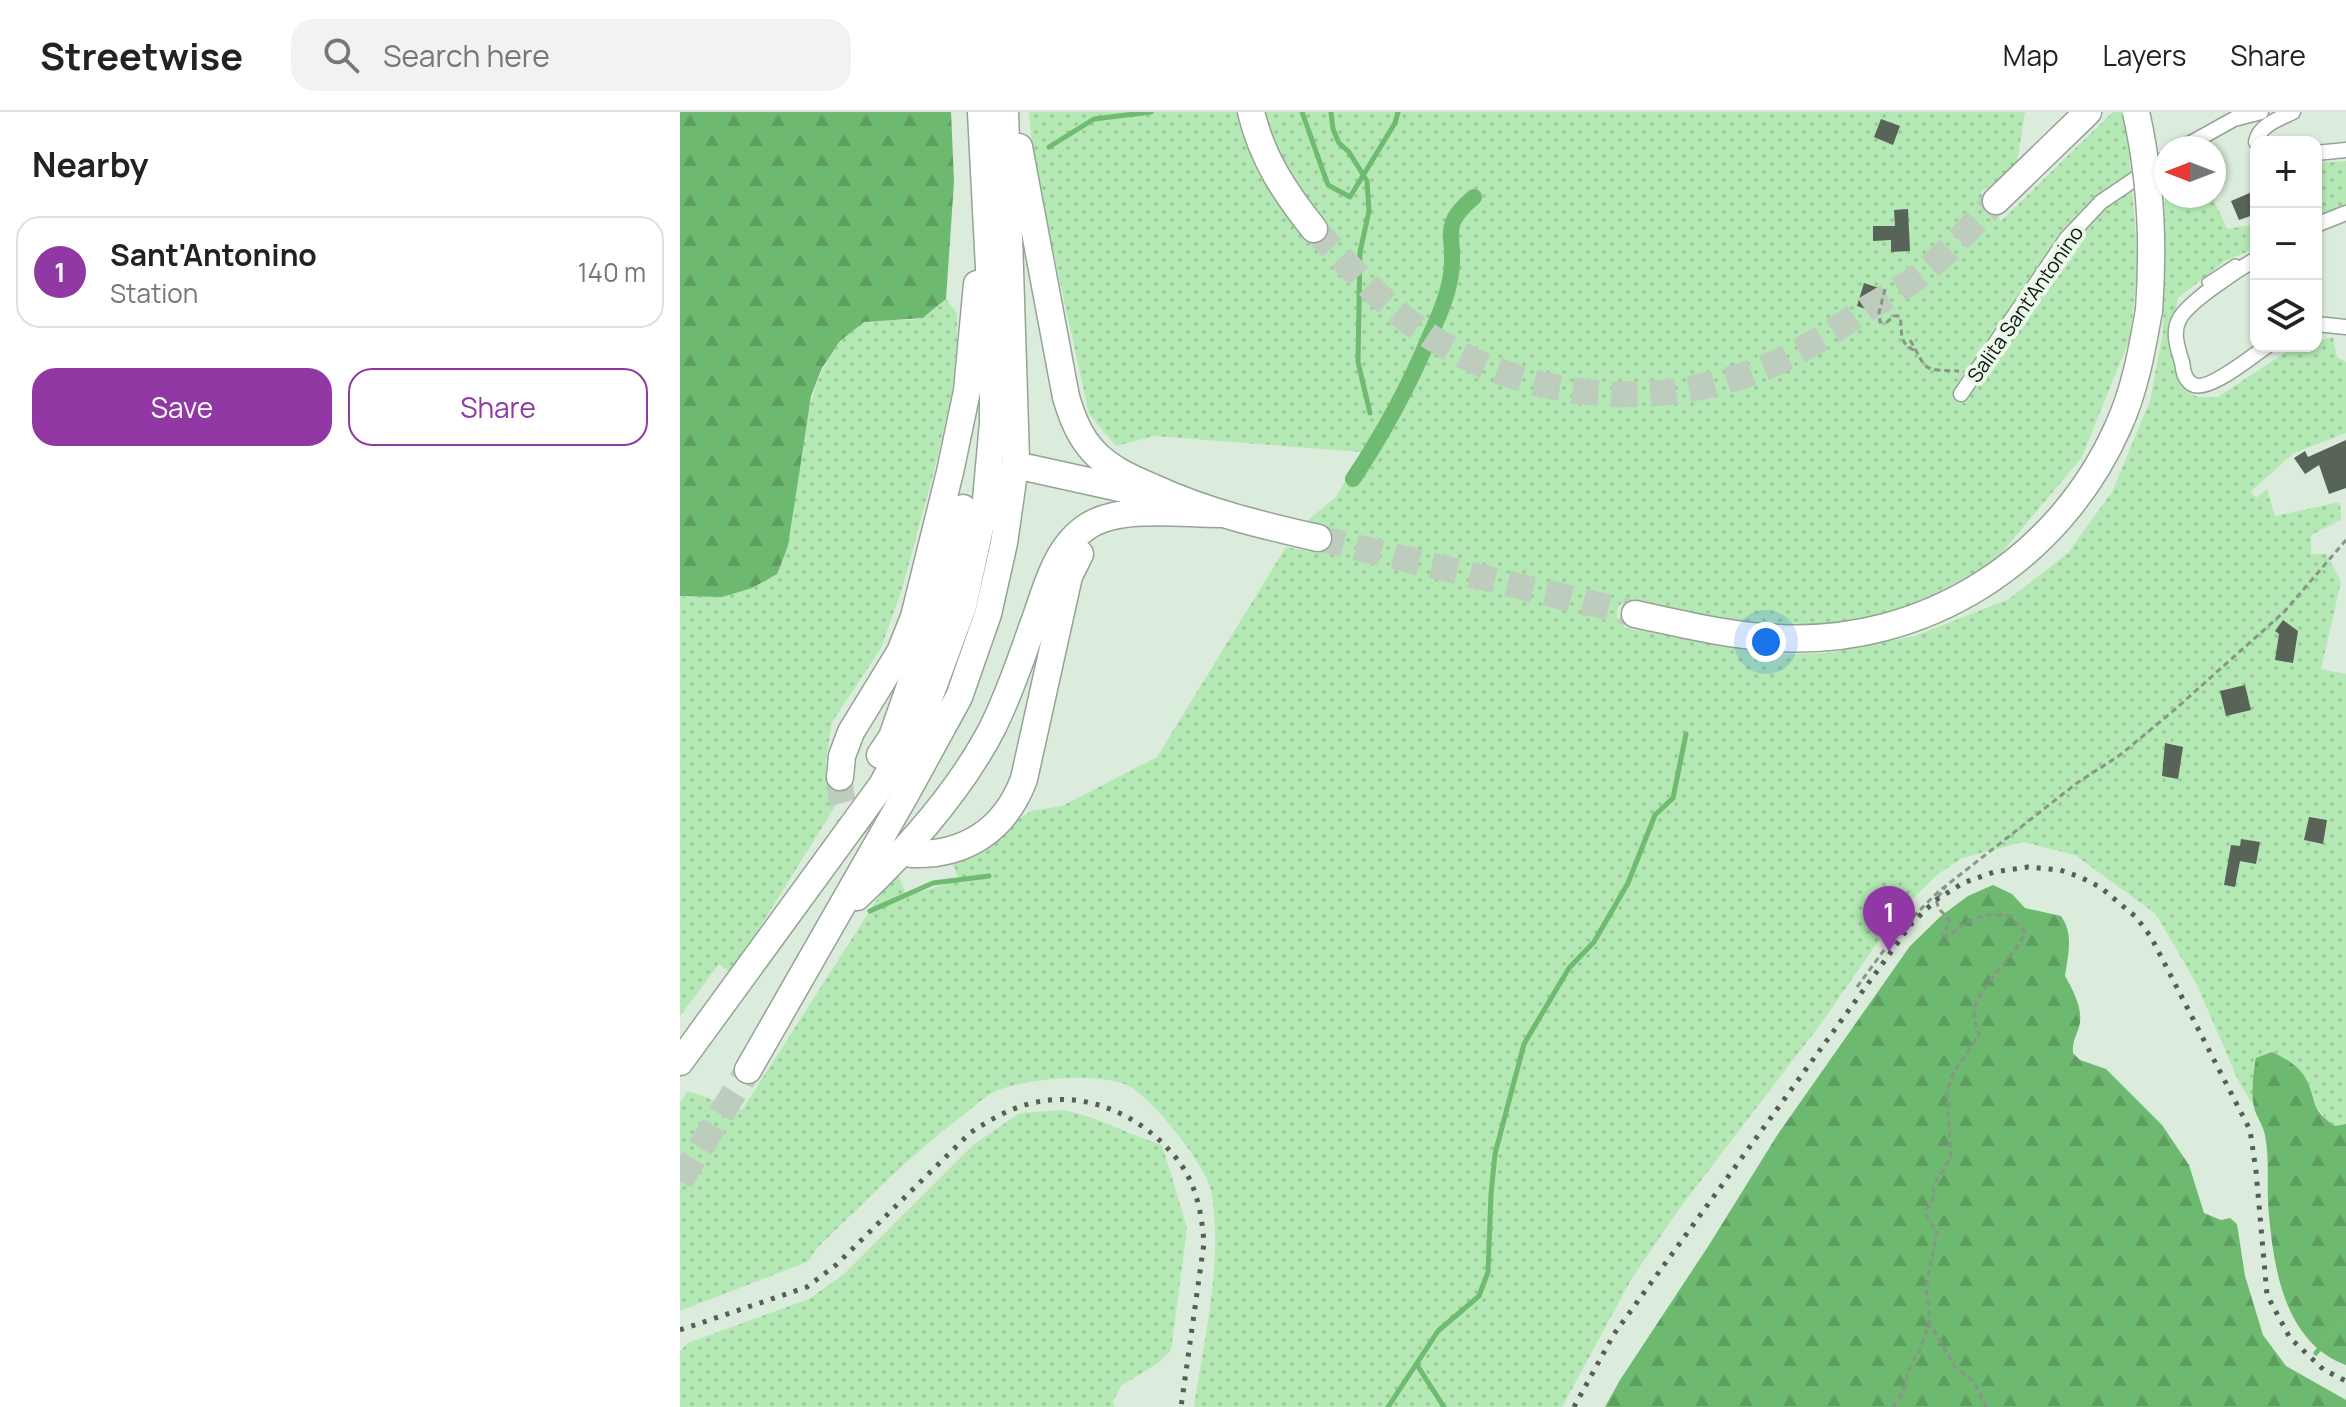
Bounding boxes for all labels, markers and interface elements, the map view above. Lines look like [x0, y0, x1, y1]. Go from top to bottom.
search box [291, 19, 851, 91]
text: Streetwise [40, 29, 243, 81]
icon: search [319, 33, 363, 77]
text: Search here [383, 35, 550, 76]
text: Map [2003, 36, 2059, 74]
text: Layers [2103, 36, 2186, 74]
text: Share [2230, 36, 2306, 74]
north arrow [2154, 136, 2226, 208]
map controls [2250, 136, 2322, 352]
button: + [2250, 136, 2322, 208]
text: Nearby [32, 141, 148, 187]
button: − [2250, 208, 2322, 280]
street label: Salita Sant'Antonino [1961, 220, 2089, 388]
text: Sant'Antonino [110, 234, 317, 275]
text: 1 [54, 254, 66, 290]
text: 140 m [577, 254, 646, 290]
text: Station [110, 275, 198, 311]
button: layers [2250, 280, 2322, 352]
button: Save [32, 368, 332, 446]
button: Share [348, 368, 648, 446]
your location [1746, 622, 1786, 662]
pin: 1 [1863, 886, 1915, 952]

